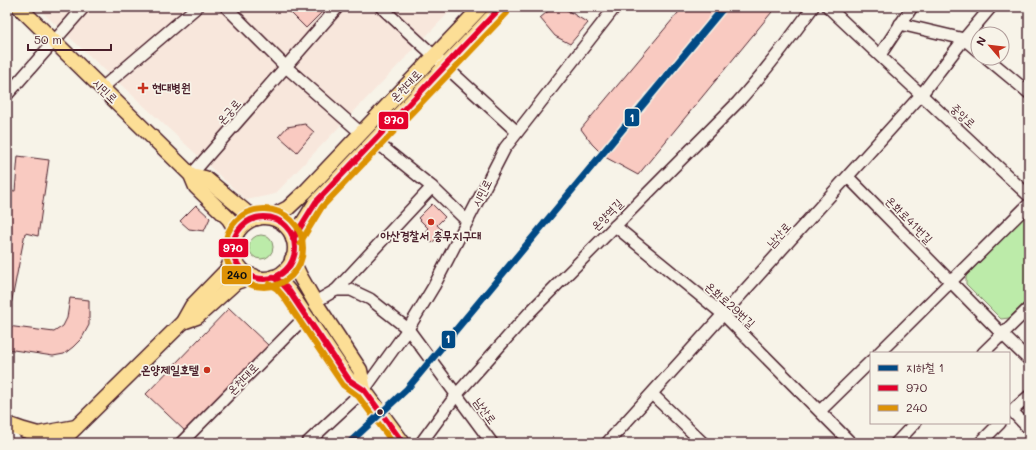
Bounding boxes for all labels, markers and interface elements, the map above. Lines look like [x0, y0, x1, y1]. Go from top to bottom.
scale bar [28, 26, 111, 52]
north arrow [970, 26, 1010, 66]
text: 50 m [34, 31, 62, 47]
text: N [972, 34, 989, 48]
street label: 온천대로 [386, 66, 424, 105]
street label: 시민로 [90, 74, 122, 106]
place label: 현대병원 [152, 79, 191, 95]
marker: 현대병원 [137, 82, 149, 94]
street label: 온궁로 [213, 95, 244, 128]
street label: 중앙로 [948, 100, 980, 131]
line badge: 1 [624, 108, 640, 127]
text: 1 [630, 110, 634, 125]
line badge: 970 [378, 111, 409, 130]
text: 970 [384, 112, 404, 127]
street label: 시민로 [467, 176, 495, 209]
street label: 온화로41번길 [883, 192, 937, 247]
street label: 온양역길 [587, 195, 626, 234]
marker: 아산경찰서 충무지구대 [426, 217, 436, 227]
street label: 남산로 [763, 218, 794, 250]
place label: 아산경찰서 충무지구대 [381, 227, 482, 243]
line badge: 970 [218, 238, 249, 258]
text: 970 [223, 240, 243, 255]
line badge: 240 [221, 265, 252, 285]
text: 240 [227, 267, 247, 282]
street label: 온화로29번길 [702, 278, 759, 331]
line badge: 1 [441, 330, 456, 349]
text: 1 [446, 331, 450, 346]
legend [870, 352, 1010, 424]
street label: 온천대로 [223, 359, 261, 398]
text: 지하철 1 [906, 359, 944, 375]
place label: 온양제일호텔 [141, 361, 199, 377]
marker: 온양제일호텔 [202, 365, 212, 375]
text: 970 [906, 379, 928, 395]
street label: 남산로 [471, 394, 501, 427]
text: 240 [906, 399, 928, 415]
unlabelled marker [375, 407, 385, 417]

